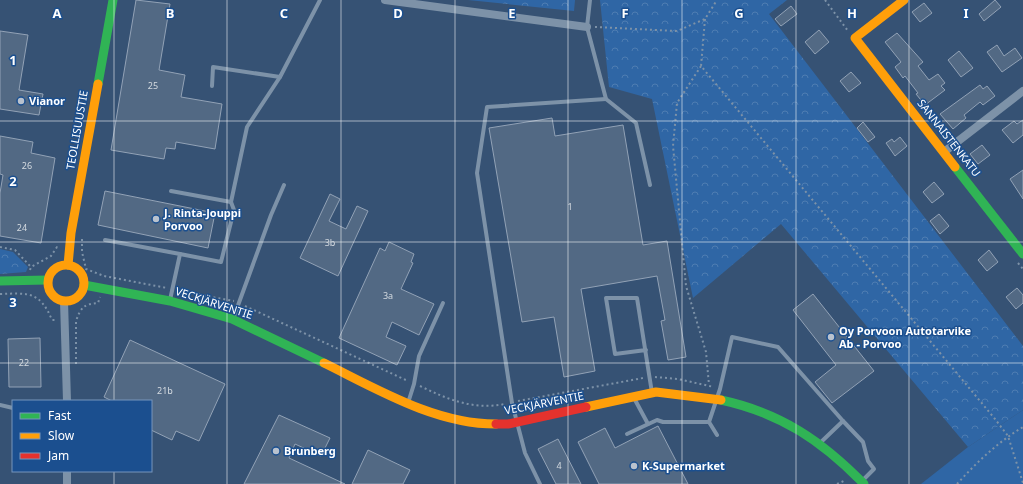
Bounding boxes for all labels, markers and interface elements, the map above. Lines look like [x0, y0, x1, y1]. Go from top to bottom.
text: A [53, 4, 62, 22]
text: B [166, 4, 174, 22]
text: C [280, 4, 288, 22]
text: D [393, 4, 403, 22]
text: E [508, 4, 516, 22]
text: F [621, 4, 629, 22]
text: G [734, 4, 744, 22]
text: H [847, 4, 857, 22]
text: I [963, 4, 969, 22]
text: 1 [9, 51, 17, 69]
house number: 25 [148, 79, 158, 92]
street label: TEOLLISUUSTIE [62, 89, 91, 171]
place label: Vianor [29, 93, 65, 108]
marker: Vianor [16, 96, 26, 106]
street label: SANNAISTENKATU [914, 96, 984, 180]
house number: 26 [22, 159, 32, 172]
text: 2 [9, 172, 17, 190]
house number: 1 [567, 200, 573, 213]
place label: J. Rinta-Jouppi Porvoo [163, 205, 241, 233]
marker: J. Rinta-Jouppi Porvoo [151, 214, 161, 224]
house number: 24 [17, 221, 27, 234]
house number: 3b [325, 236, 336, 249]
street label: VECKJÄRVENTIE [174, 283, 255, 322]
house number: 3a [383, 289, 393, 302]
text: 3 [9, 293, 17, 311]
place label: Oy Porvoon Autotarvike Ab - Porvoo [839, 323, 972, 351]
marker: Oy Porvoon Autotarvike Ab - Porvoo [826, 332, 836, 342]
house number: 22 [19, 356, 29, 369]
house number: 21b [157, 384, 173, 397]
street label: VECKJÄRVENTIE [503, 387, 585, 418]
legend [12, 400, 152, 472]
text: Fast [48, 407, 72, 424]
text: Slow [48, 427, 75, 444]
place label: Brunberg [284, 443, 336, 458]
marker: Brunberg [271, 446, 281, 456]
text: Jam [47, 447, 69, 464]
place label: K-Supermarket [642, 458, 725, 473]
house number: 4 [556, 459, 562, 472]
marker: K-Supermarket [629, 461, 639, 471]

